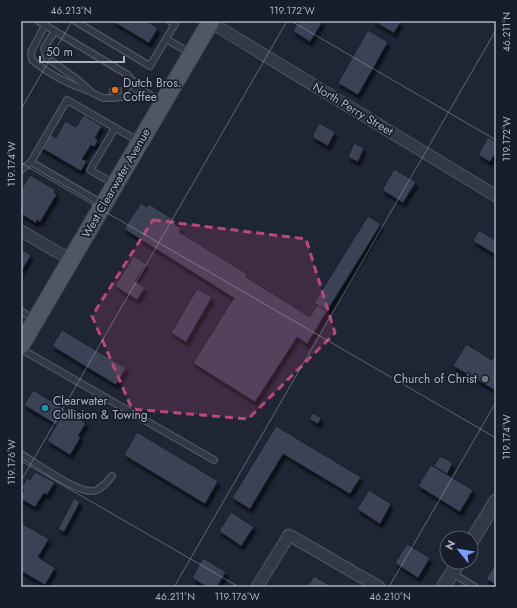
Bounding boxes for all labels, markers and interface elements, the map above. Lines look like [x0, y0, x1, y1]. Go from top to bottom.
text: 46.213°N [51, 3, 91, 18]
text: 119.172°W [269, 3, 315, 18]
text: 46.211°N [499, 12, 514, 52]
scale bar [40, 38, 124, 64]
text: 50 m [46, 43, 73, 61]
place label: Dutch Bros. Coffee [123, 74, 182, 106]
street label: North Perry Street [309, 78, 397, 140]
marker: Dutch Bros. Coffee [110, 85, 120, 95]
text: 119.172°W [499, 116, 514, 162]
street label: West Clearwater Avenue [77, 125, 155, 241]
text: 119.174°W [4, 141, 19, 187]
place label: Church of Christ [394, 370, 477, 388]
marker: Church of Christ [480, 374, 490, 384]
place label: Clearwater Collision & Towing [53, 392, 148, 424]
marker: Clearwater Collision & Towing [40, 403, 50, 413]
text: 119.174°W [499, 414, 514, 460]
text: 119.176°W [4, 439, 19, 485]
north arrow [439, 530, 479, 570]
text: N [441, 537, 459, 553]
text: 46.211°N [155, 589, 195, 604]
text: 119.176°W [214, 589, 260, 604]
text: 46.210°N [369, 589, 411, 604]

